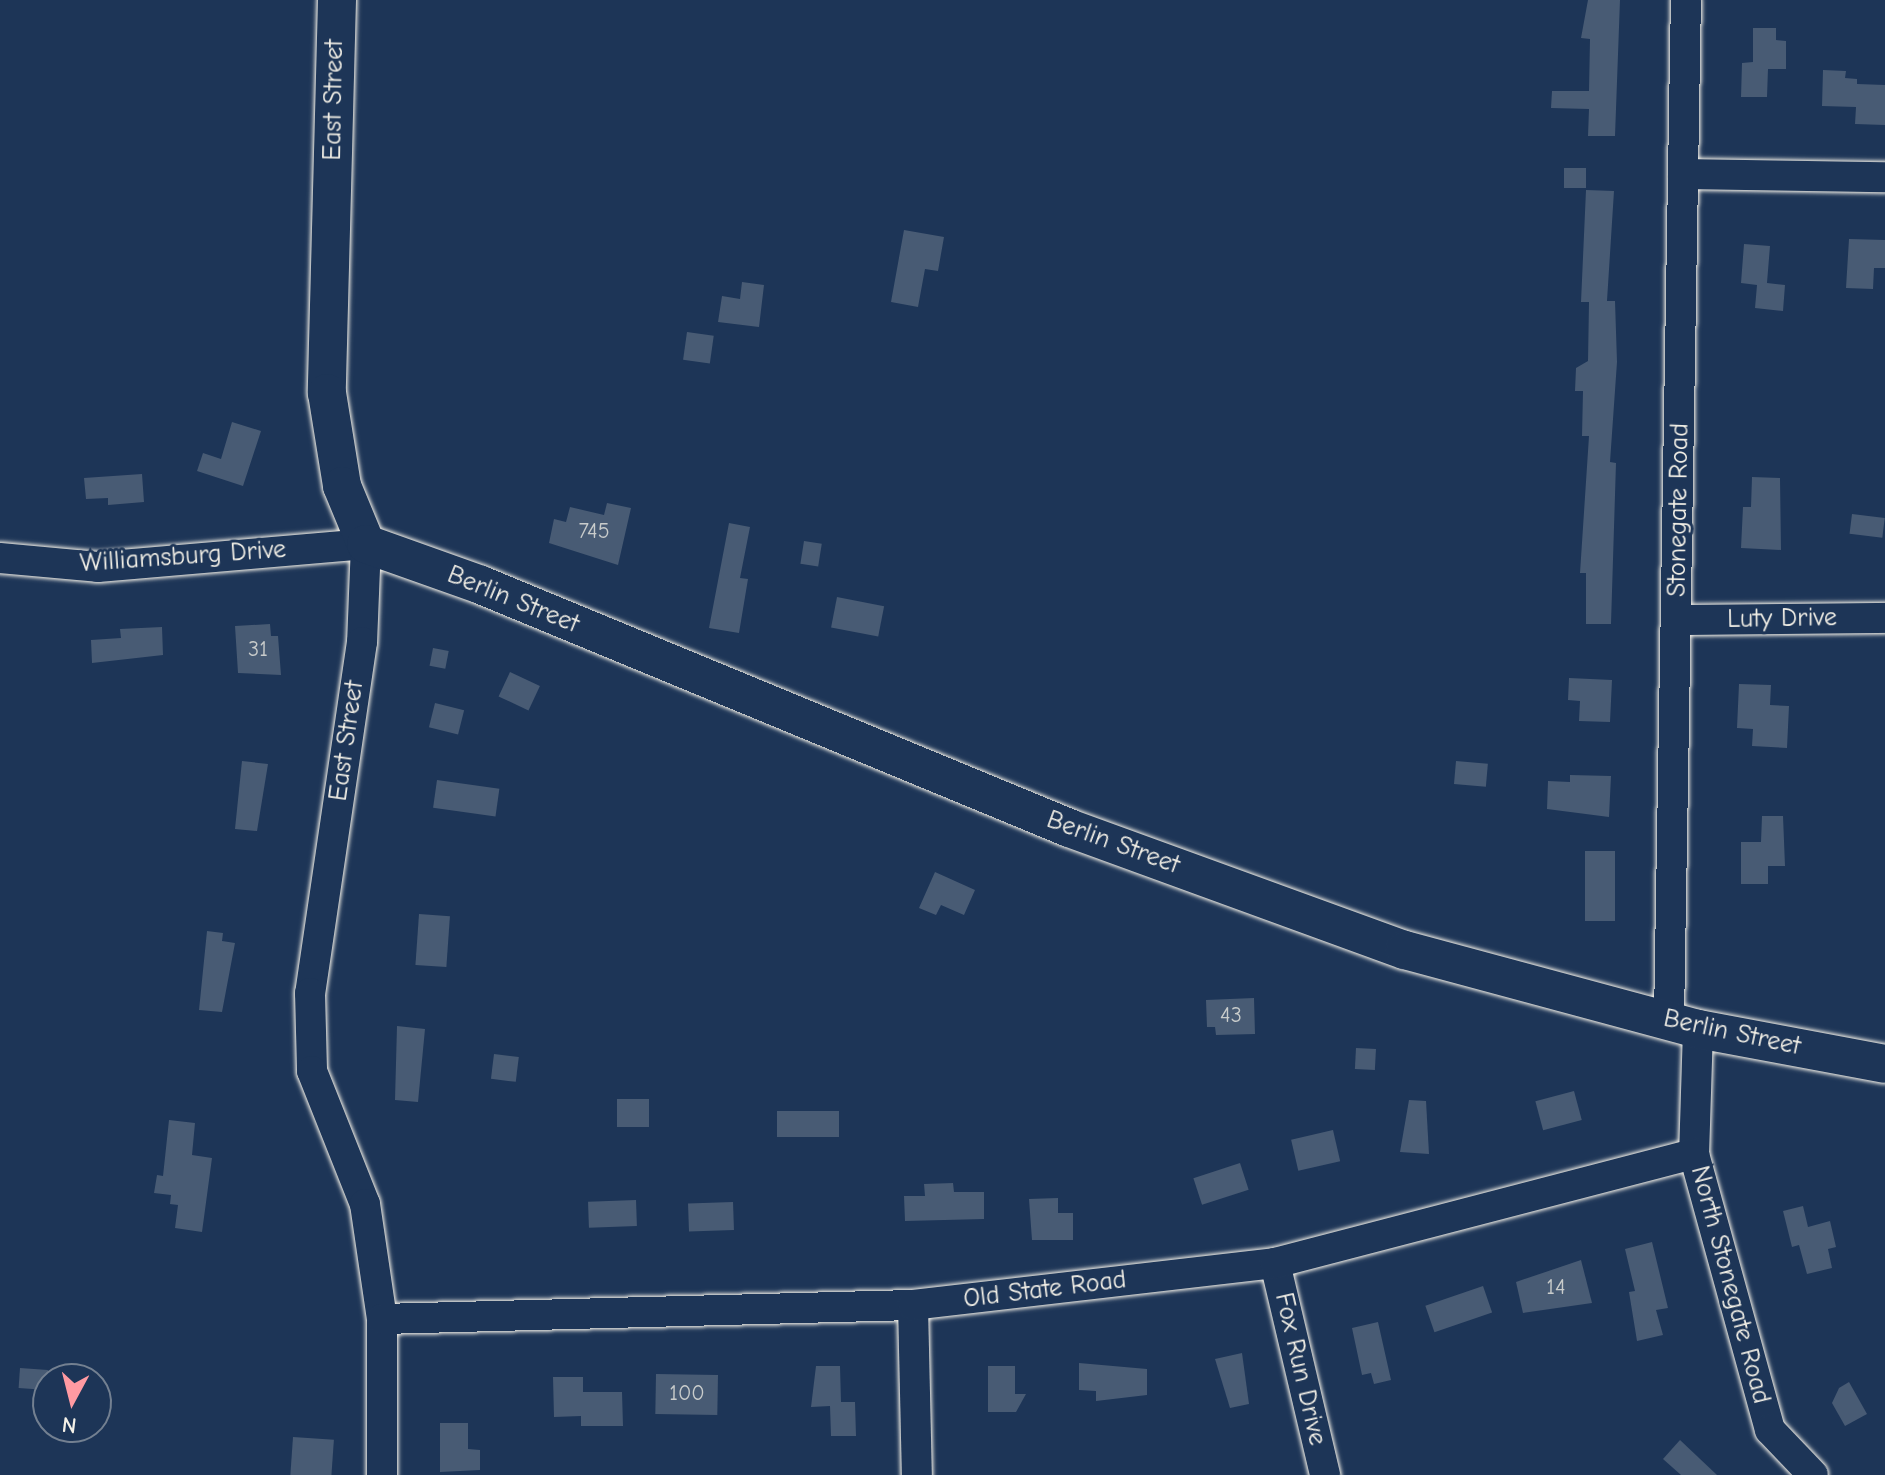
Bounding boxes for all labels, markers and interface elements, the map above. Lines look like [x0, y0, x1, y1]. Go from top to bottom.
street label: East Street [317, 39, 351, 161]
street label: Stonegate Road [1662, 423, 1696, 597]
house number: 745 [578, 519, 610, 545]
street label: Williamsburg Drive [79, 534, 287, 580]
street label: Berlin Street [443, 559, 583, 641]
street label: Luty Drive [1727, 602, 1837, 636]
house number: 31 [248, 637, 268, 663]
street label: East Street [323, 679, 371, 803]
street label: Berlin Street [1042, 805, 1184, 881]
house number: 43 [1220, 1003, 1242, 1029]
street label: Berlin Street [1661, 1003, 1803, 1063]
street label: North Stonegate Road [1683, 1163, 1777, 1407]
street label: Old State Road [962, 1265, 1128, 1315]
house number: 14 [1546, 1275, 1566, 1301]
street label: Fox Run Drive [1267, 1290, 1333, 1448]
north arrow [32, 1363, 112, 1443]
house number: 100 [669, 1381, 705, 1407]
text: N [61, 1411, 78, 1439]

